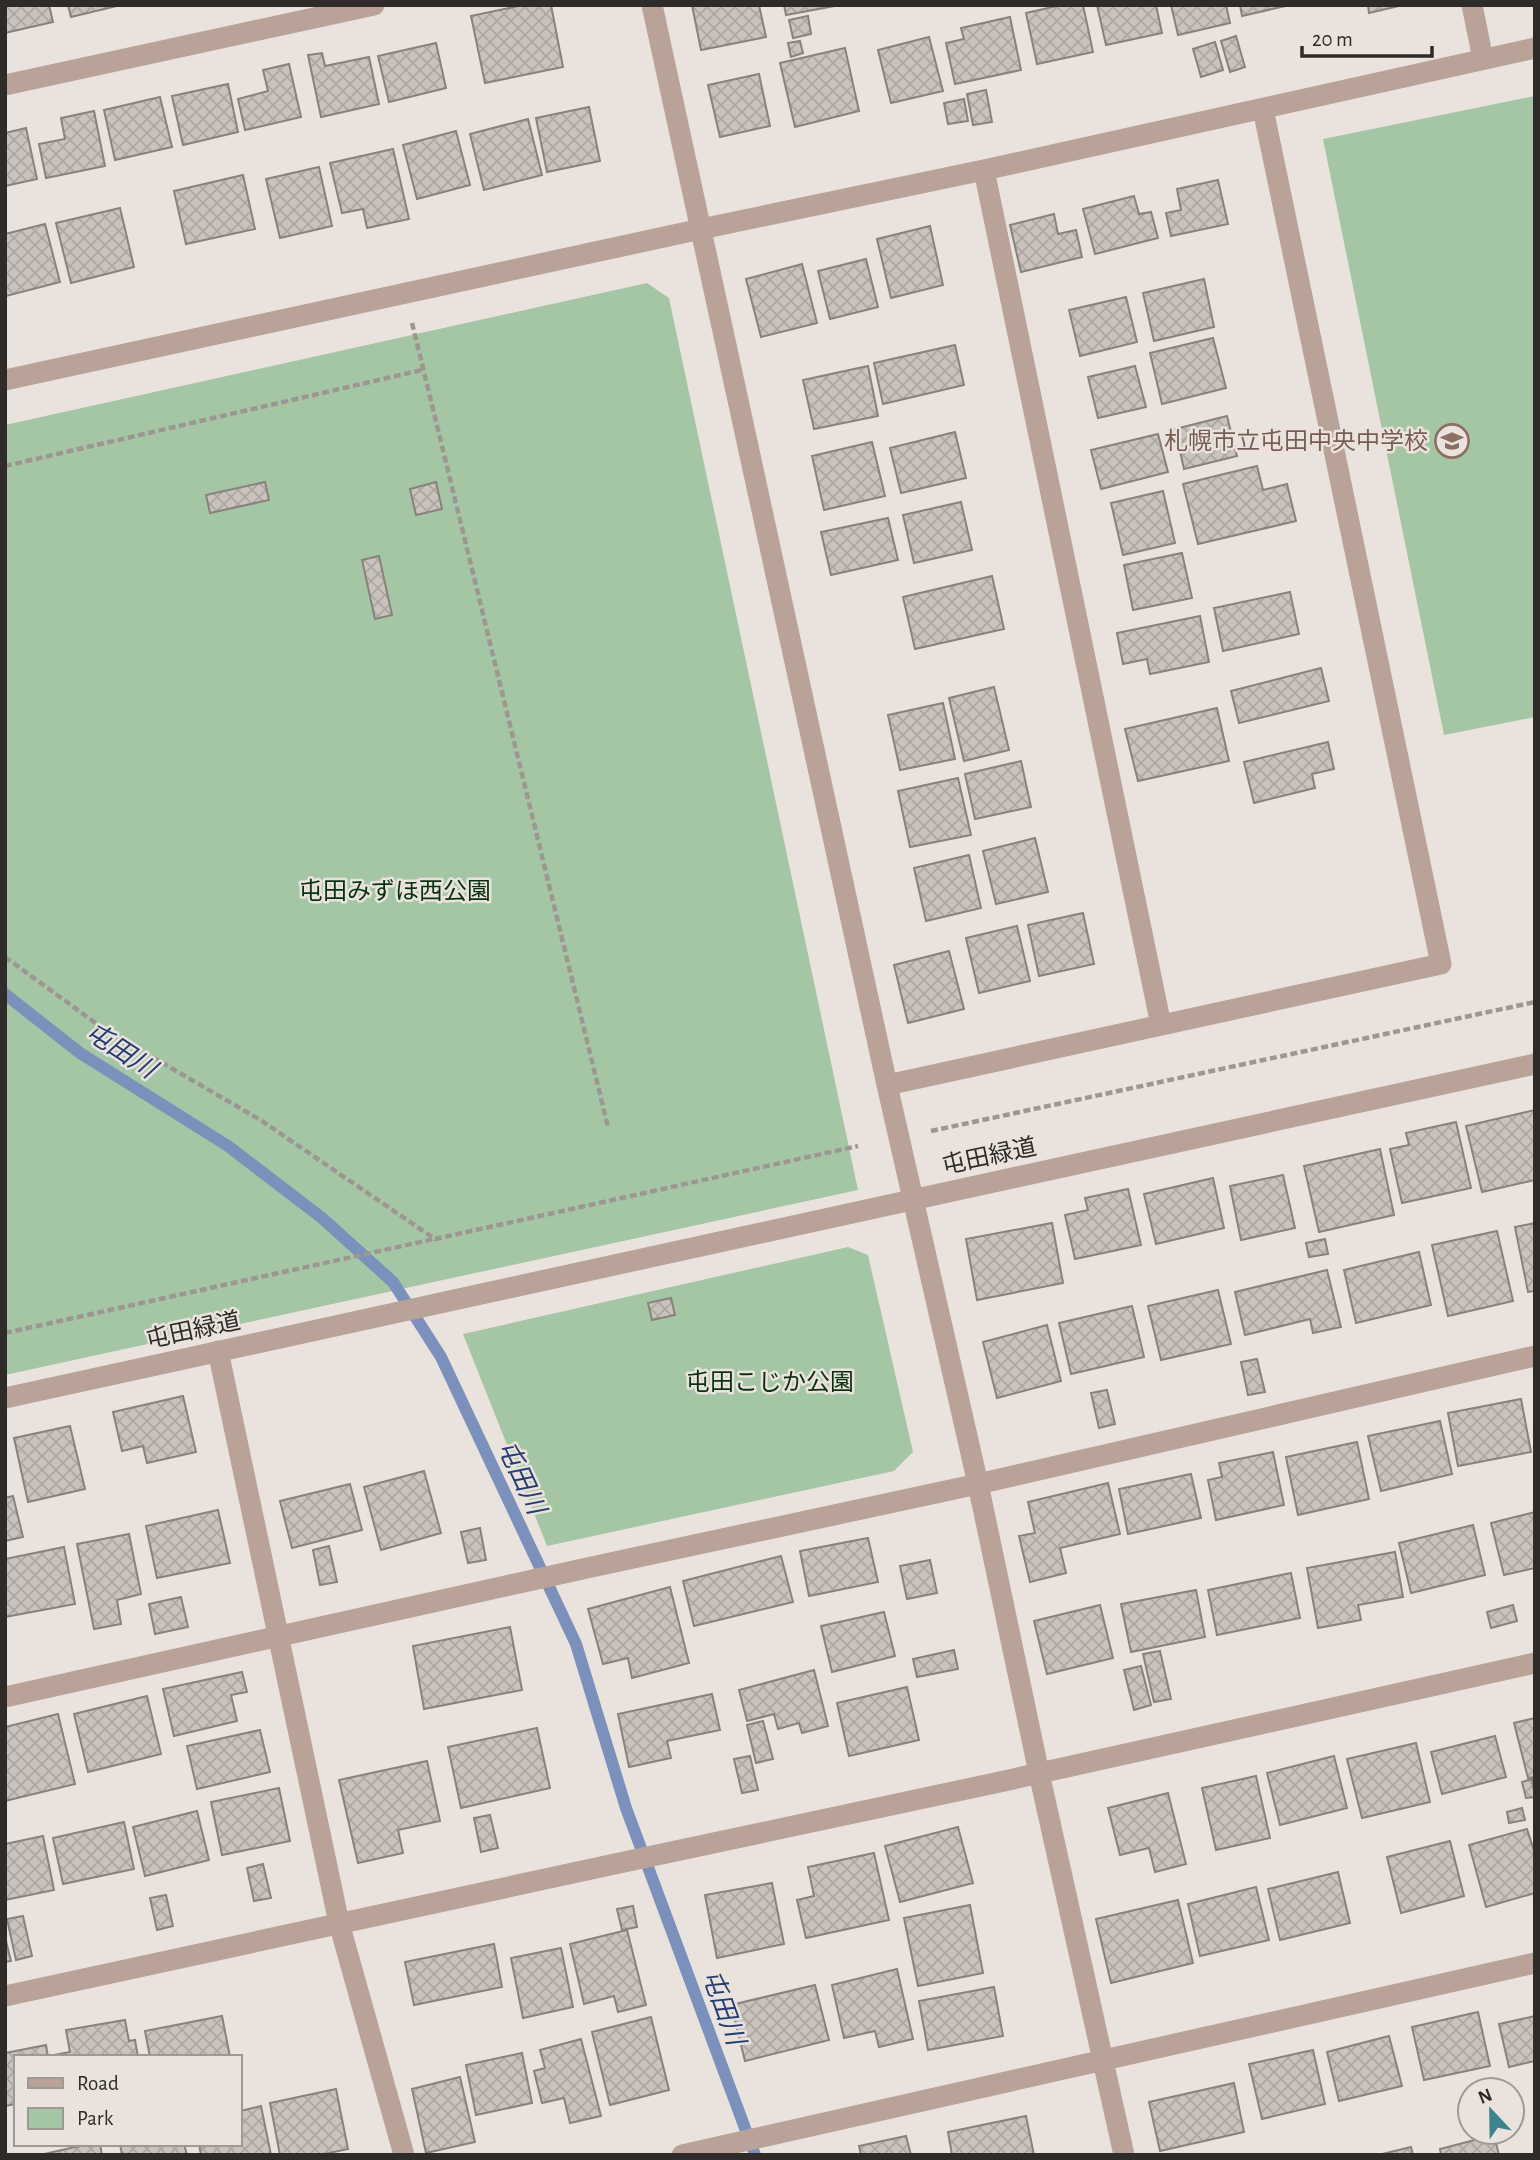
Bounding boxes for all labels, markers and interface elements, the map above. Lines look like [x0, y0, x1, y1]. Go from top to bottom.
scale bar [1302, 14, 1432, 58]
text: 20 m [1312, 29, 1353, 50]
school or university icon: 札幌市立屯田中央中学校 [1433, 422, 1471, 460]
place label: 札幌市立屯田中央中学校 [1164, 428, 1428, 454]
park label: 屯田みずほ西公園 [299, 878, 491, 904]
water label: 屯田川 [81, 1018, 163, 1085]
street label: 屯田緑道 [939, 1133, 1039, 1179]
street label: 屯田緑道 [143, 1307, 243, 1353]
park label: 屯田こじか公園 [686, 1369, 854, 1395]
water label: 屯田川 [493, 1436, 552, 1521]
water label: 屯田川 [698, 1966, 751, 2051]
legend [14, 2055, 242, 2146]
text: Road [77, 2073, 119, 2094]
north arrow [1456, 2076, 1526, 2146]
text: N [1476, 2085, 1495, 2108]
text: Park [77, 2108, 114, 2129]

